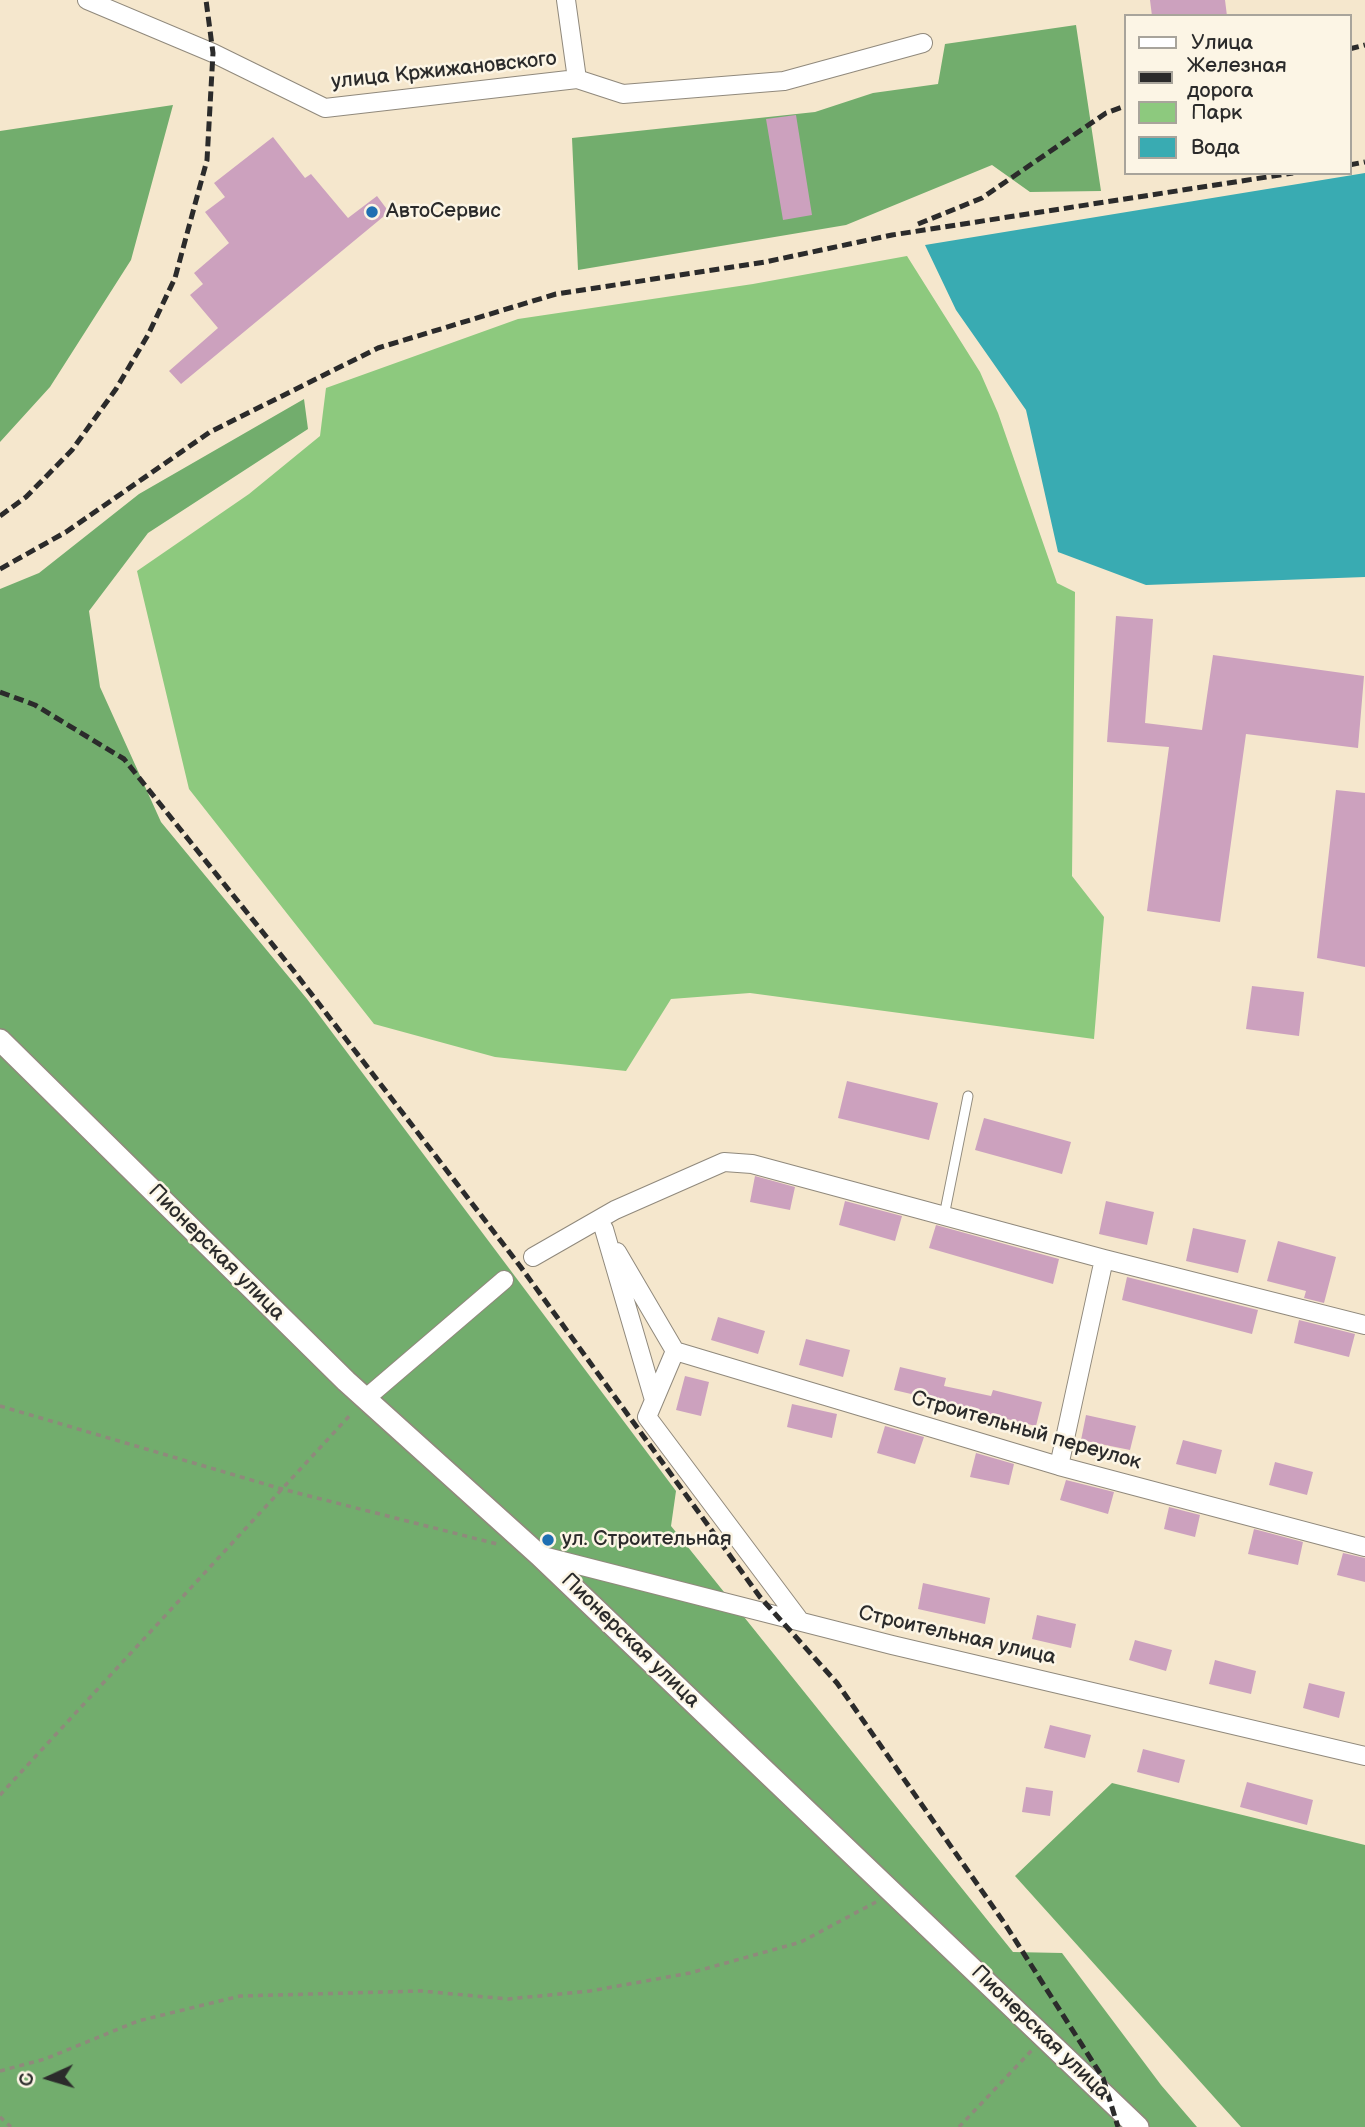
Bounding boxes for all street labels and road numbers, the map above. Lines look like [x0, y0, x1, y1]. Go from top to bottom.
street label: улица Кржижановского [330, 47, 558, 95]
street label: Пионерская улица [142, 1179, 290, 1327]
street label: Строительный переулок [908, 1386, 1144, 1476]
street label: Пионерская улица [555, 1568, 705, 1714]
street label: Строительная улица [856, 1601, 1058, 1671]
street label: Пионерская улица [965, 1960, 1115, 2106]

